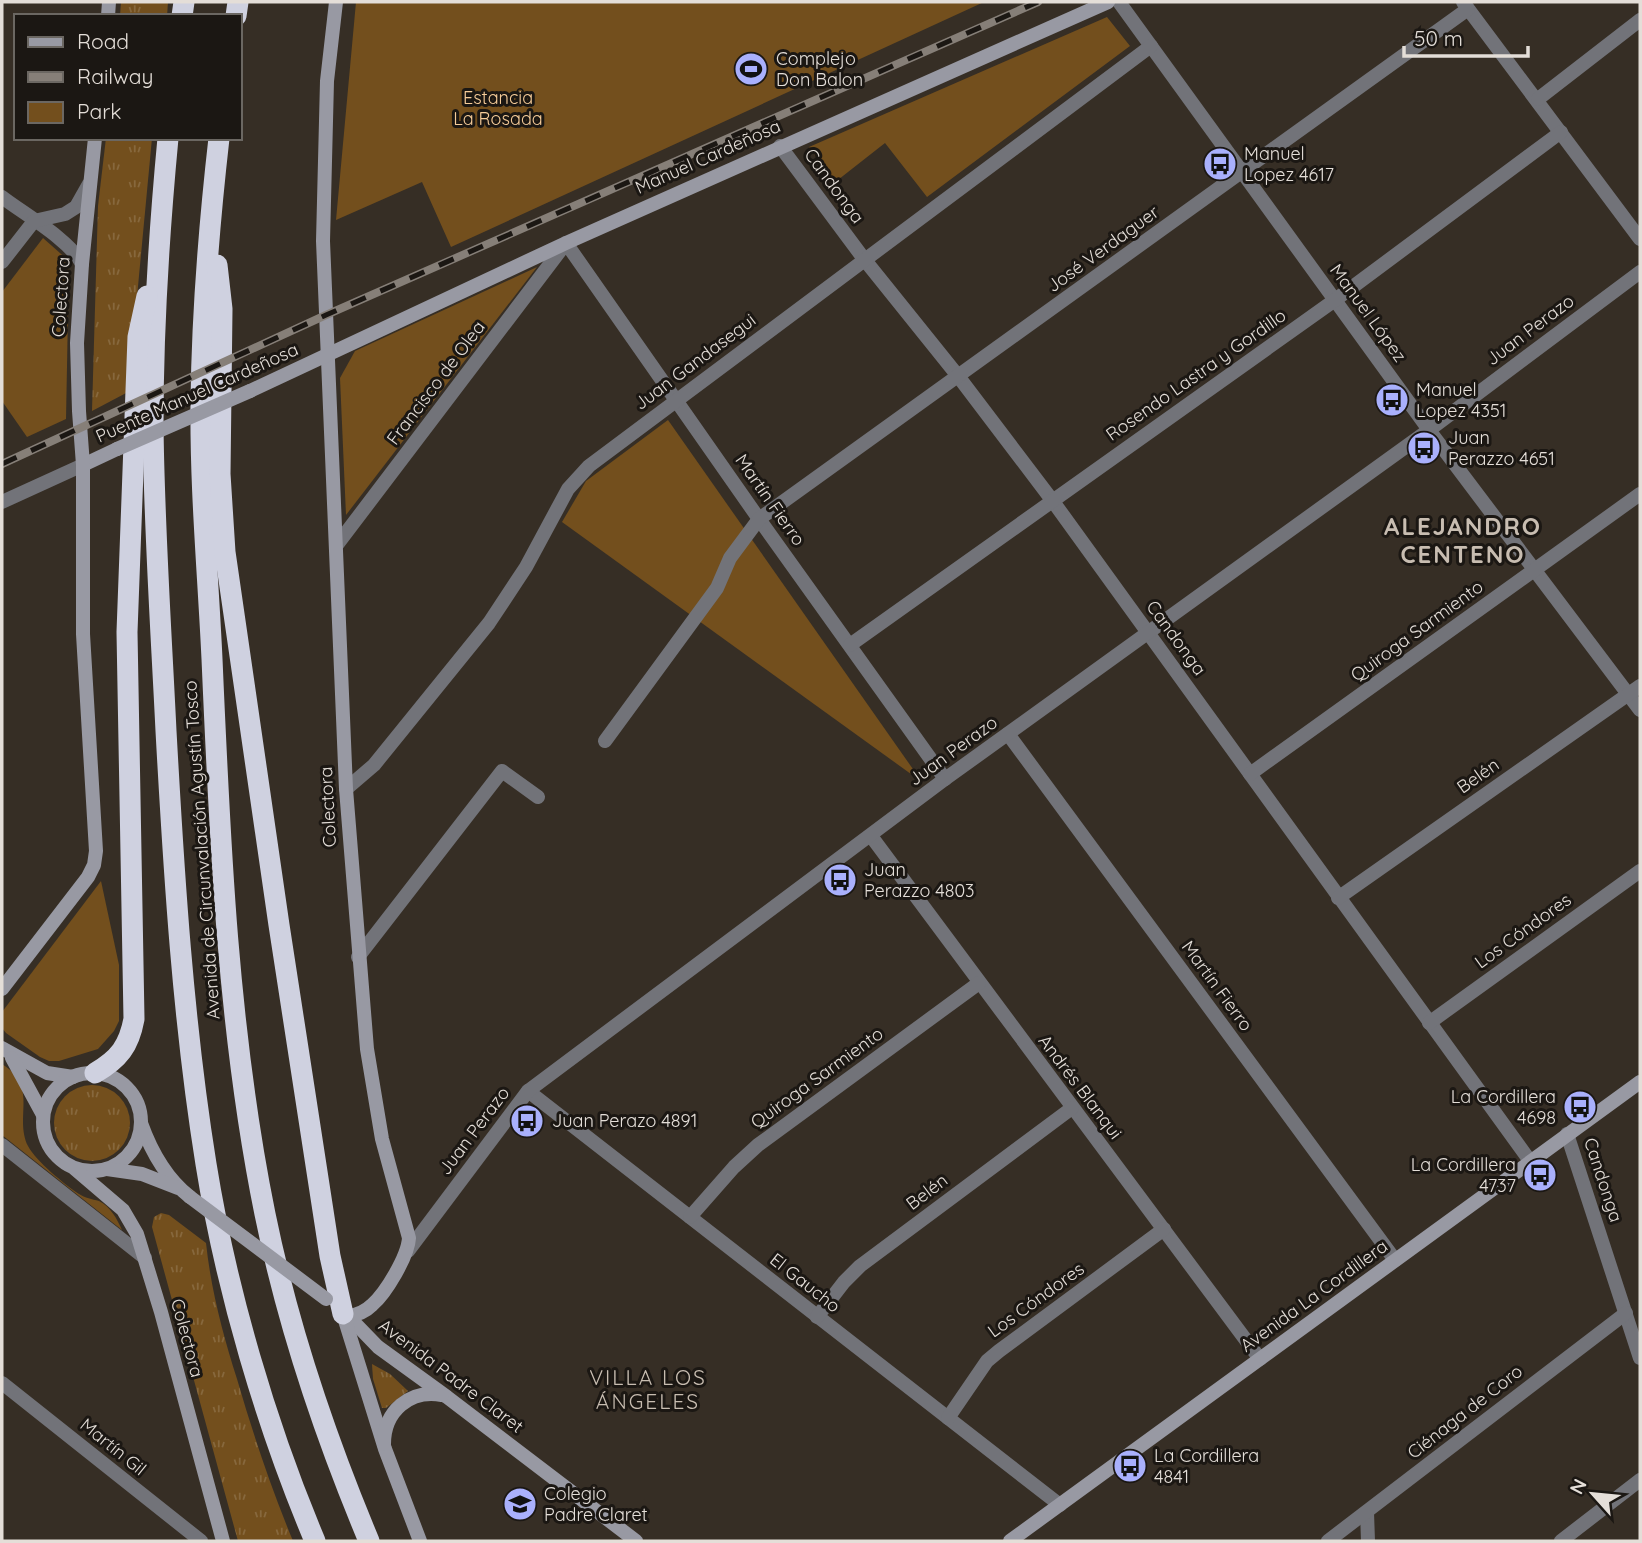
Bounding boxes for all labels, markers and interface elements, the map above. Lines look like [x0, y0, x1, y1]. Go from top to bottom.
legend [14, 14, 242, 140]
scale bar [1404, 14, 1528, 58]
text: 50 m [1414, 25, 1463, 51]
text: Road [77, 28, 129, 54]
place label: Complejo Don Balon [776, 47, 863, 91]
sports icon: Complejo Don Balon [732, 50, 770, 88]
text: Railway [77, 63, 153, 89]
park label: Estancia La Rosada [453, 86, 543, 130]
text: Park [77, 98, 121, 124]
street label: Manuel Cardeñosa [632, 114, 784, 199]
place label: Manuel Lopez 4617 [1244, 142, 1334, 186]
street label: Candonga [799, 144, 869, 228]
bus stop icon: Manuel Lopez 4617 [1201, 145, 1239, 183]
street label: José Verdaguer [1042, 200, 1163, 297]
street label: Colectora [46, 256, 75, 338]
street label: Manuel López [1325, 259, 1412, 366]
street label: Juan Perazo [1481, 289, 1578, 370]
street label: Rosendo Lastra y Gordillo [1101, 304, 1290, 446]
street label: Juan Gandasegui [629, 308, 760, 415]
street label: Francisco de Olea [381, 316, 490, 449]
street label: Puente Manuel Cardeñosa [92, 337, 302, 448]
place label: Manuel Lopez 4351 [1416, 378, 1506, 422]
bus stop icon: Manuel Lopez 4351 [1373, 381, 1411, 419]
place label: Juan Perazzo 4651 [1448, 426, 1555, 470]
bus stop icon: Juan Perazzo 4651 [1405, 429, 1443, 467]
street label: Martín Fierro [730, 449, 810, 550]
district label: ALEJANDRO CENTENO [1384, 511, 1542, 569]
street label: Quiroga Sarmiento [1346, 575, 1487, 686]
street label: Candonga [1141, 596, 1211, 680]
street label: Avenida de Circunvalación Agustín Tosco [178, 680, 225, 1020]
street label: Juan Perazo [904, 711, 1002, 791]
street label: Belén [1452, 753, 1503, 798]
street label: Colectora [314, 766, 341, 848]
place label: Juan Perazzo 4803 [864, 858, 975, 902]
bus stop icon: Juan Perazzo 4803 [821, 861, 859, 899]
street label: Los Cóndores [1470, 888, 1575, 973]
street label: Martín Fierro [1177, 936, 1258, 1036]
street label: Quiroga Sarmiento [746, 1022, 887, 1133]
street label: Andrés Blanqui [1034, 1030, 1127, 1144]
street label: Juan Perazo [433, 1082, 514, 1179]
place label: La Cordillera 4698 [1451, 1085, 1556, 1129]
bus stop icon: La Cordillera 4698 [1561, 1088, 1599, 1126]
bus stop icon: Juan Perazo 4891 [508, 1102, 546, 1140]
place label: Juan Perazo 4891 [552, 1109, 697, 1132]
street label: Candonga [1579, 1135, 1628, 1225]
place label: La Cordillera 4737 [1411, 1153, 1516, 1197]
bus stop icon: La Cordillera 4737 [1521, 1156, 1559, 1194]
street label: Belén [901, 1168, 952, 1215]
street label: Avenida La Cordillera [1235, 1234, 1392, 1357]
street label: El Gaucho [765, 1248, 845, 1317]
street label: Los Cóndores [983, 1257, 1088, 1342]
street label: Colectora [166, 1296, 209, 1380]
street label: Avenida Padre Claret [374, 1314, 528, 1438]
street label: Ciénaga de Coro [1402, 1359, 1527, 1464]
district label: VILLA LOS ÁNGELES [589, 1364, 707, 1414]
street label: Martín Gil [76, 1413, 151, 1480]
place label: La Cordillera 4841 [1154, 1444, 1259, 1488]
bus stop icon: La Cordillera 4841 [1111, 1447, 1149, 1485]
north arrow [1558, 1459, 1628, 1529]
text: N [1564, 1475, 1592, 1498]
place label: Colegio Padre Claret [544, 1482, 648, 1526]
school or university icon: Colegio Padre Claret [501, 1485, 539, 1523]

